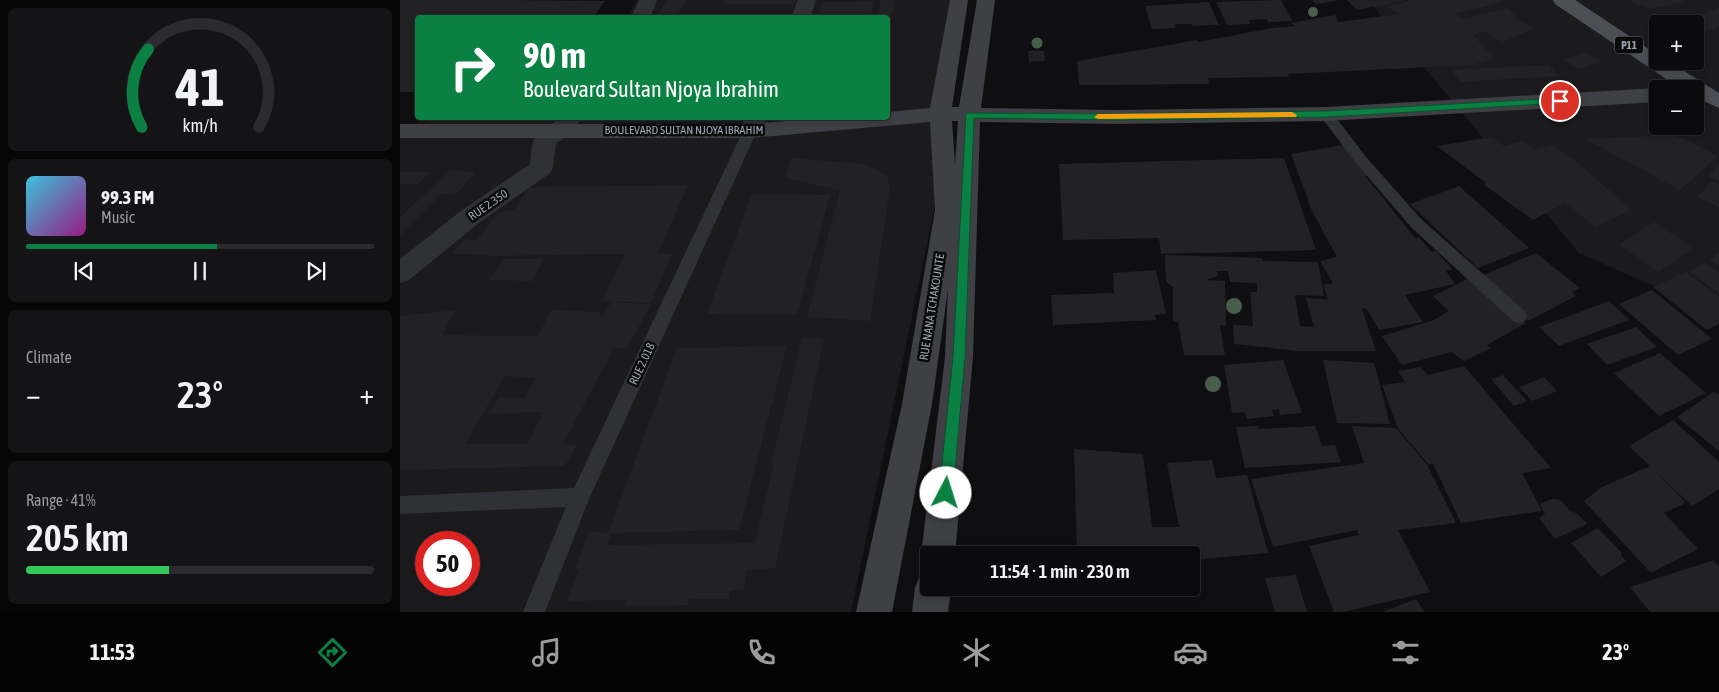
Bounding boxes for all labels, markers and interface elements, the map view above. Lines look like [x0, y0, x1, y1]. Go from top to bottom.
map controls [1649, 15, 1704, 135]
button: + [1649, 15, 1704, 70]
icon: right [440, 35, 505, 100]
text: 90 m [523, 35, 586, 75]
road number: P11 [1615, 36, 1643, 54]
text: 41 [175, 57, 224, 117]
text: Boulevard Sultan Njoya Ibrahim [523, 76, 779, 102]
pin [1539, 80, 1581, 122]
button: − [1649, 80, 1704, 135]
icon: arrive [1546, 87, 1574, 115]
text: km/h [182, 115, 218, 136]
street label: BOULEVARD SULTAN NJOYA IBRAHIM [604, 123, 764, 137]
text: 99.3 FM [101, 186, 154, 208]
street label: RUE 2.350 [466, 186, 511, 224]
text: Music [101, 208, 135, 226]
street label: RUE NANA TCHAKOUNTE [917, 253, 947, 361]
icon: previous [70, 257, 98, 285]
icon: pause [186, 257, 214, 285]
icon: next [302, 257, 330, 285]
street label: RUE 2.018 [626, 341, 658, 387]
text: Climate [26, 348, 72, 366]
text: 23° [177, 373, 223, 416]
text: − [26, 378, 41, 410]
text: + [359, 378, 374, 410]
position arrow [919, 466, 971, 518]
text: Range · 41% [26, 491, 96, 509]
text: 205 km [26, 516, 129, 559]
speed limit sign: 50 [415, 531, 480, 596]
text: 11:54 · 1 min · 230 m [990, 560, 1130, 582]
icon: directions [315, 635, 350, 670]
icon: music [529, 635, 564, 670]
icon: phone [744, 635, 779, 670]
icon: climate [959, 635, 994, 670]
icon: car [1173, 635, 1208, 670]
icon: filters [1388, 635, 1423, 670]
text: 11:53 [90, 639, 135, 665]
text: 23° [1602, 639, 1629, 665]

